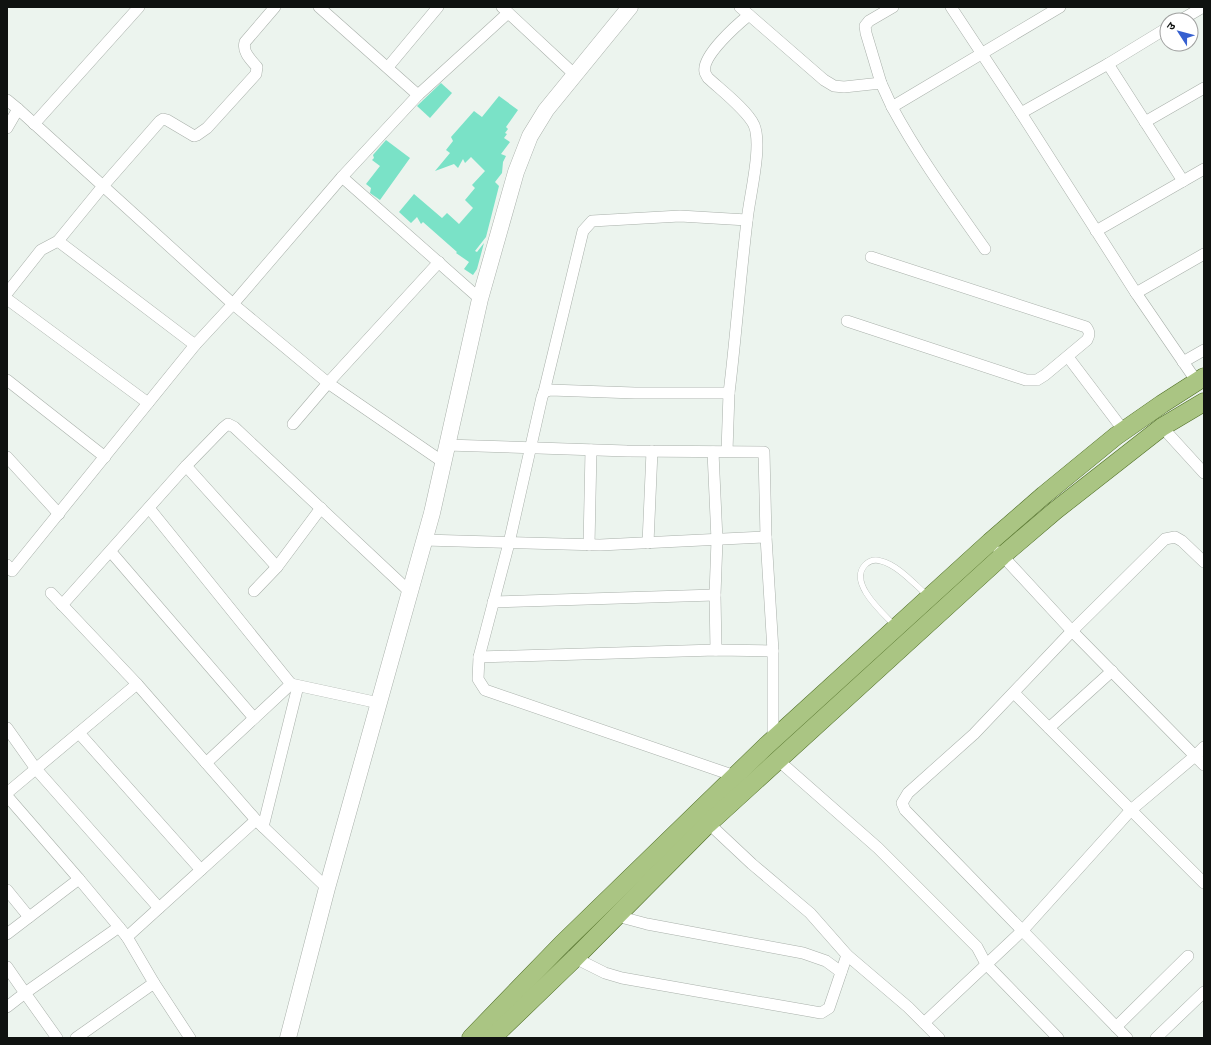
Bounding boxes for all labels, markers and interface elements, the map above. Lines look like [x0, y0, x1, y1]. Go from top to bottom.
north arrow [1159, 12, 1199, 52]
text: उ [1164, 20, 1180, 33]

